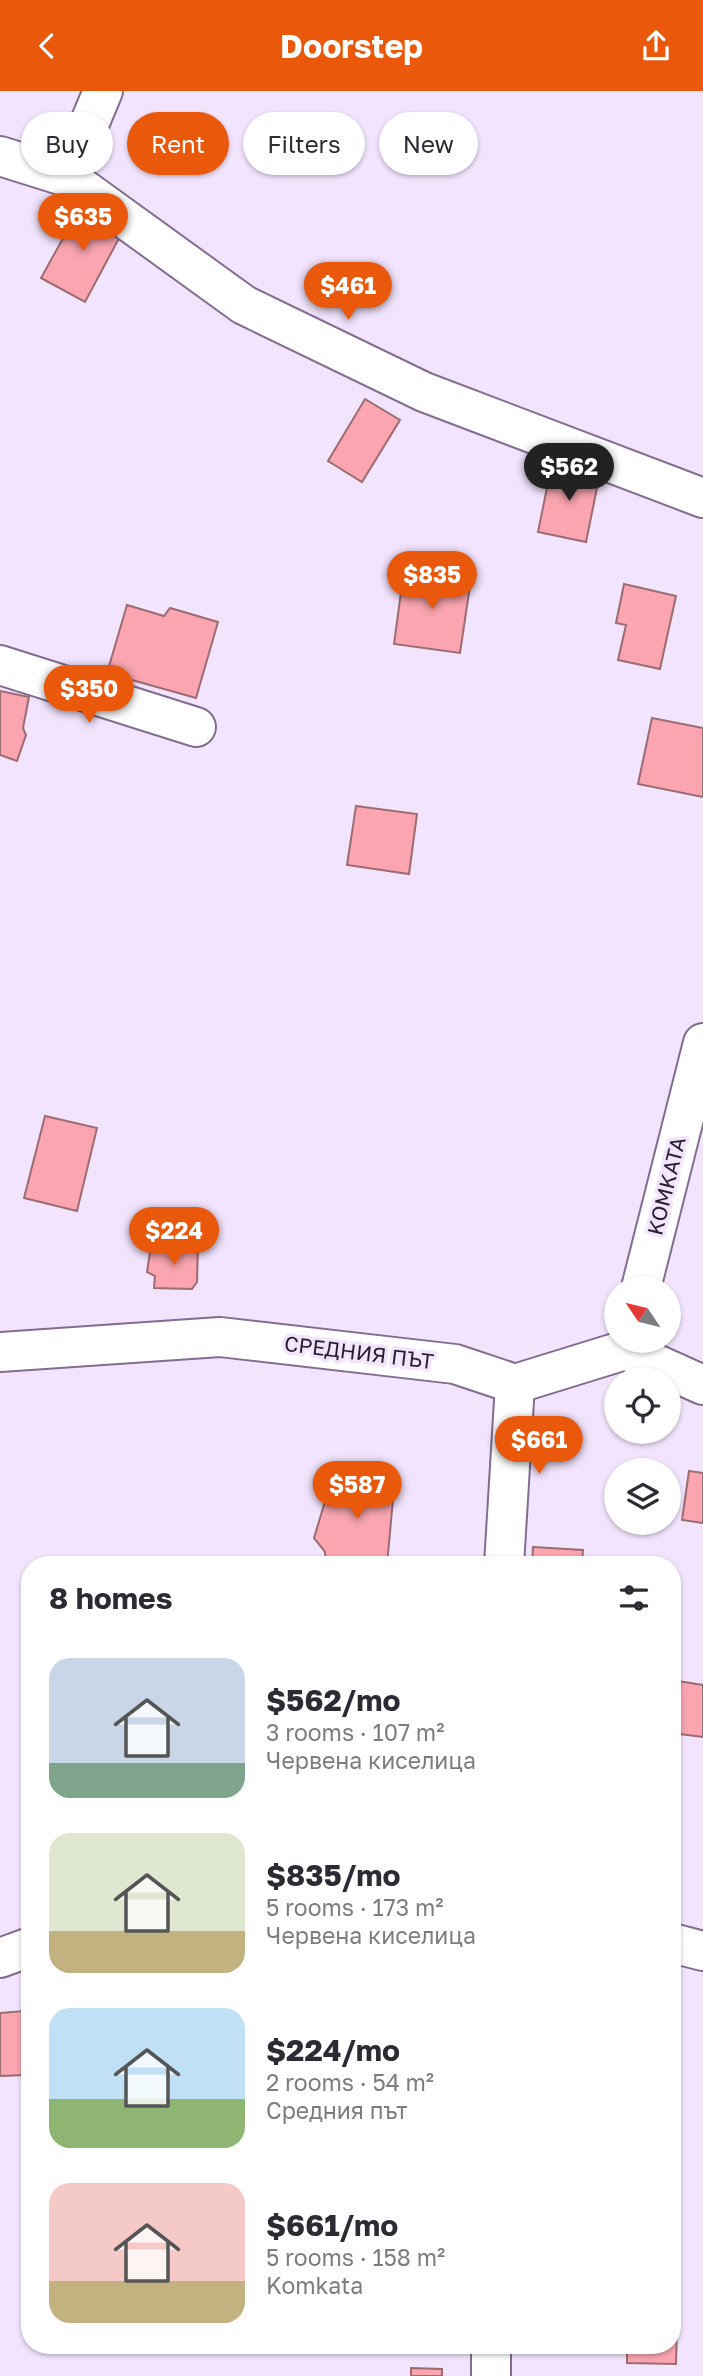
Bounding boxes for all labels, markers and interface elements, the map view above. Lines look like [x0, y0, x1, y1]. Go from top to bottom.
icon: back [28, 27, 66, 65]
text: Doorstep [280, 27, 423, 65]
icon: share [637, 27, 675, 65]
chip: Buy [21, 112, 113, 175]
chip: Rent [127, 112, 229, 175]
chip: Filters [243, 112, 365, 175]
chip: New [379, 112, 478, 175]
pin: $635 [42, 193, 124, 253]
text: $635 [54, 202, 112, 230]
pin: $461 [307, 263, 389, 322]
text: $461 [320, 271, 376, 299]
pin: $562 [528, 443, 610, 503]
text: $562 [540, 452, 598, 480]
pin: $835 [391, 552, 473, 611]
text: $835 [403, 560, 461, 588]
pin: $350 [48, 665, 130, 725]
text: $350 [60, 674, 118, 702]
street label: KOMKATA [641, 1134, 691, 1238]
pin: $224 [133, 1207, 215, 1267]
text: $224 [145, 1216, 203, 1244]
north arrow [604, 1276, 681, 1353]
map controls [604, 1276, 681, 1535]
street label: СРЕДНИЯ ПЪТ [283, 1330, 435, 1374]
button: locate [604, 1367, 681, 1444]
pin: $661 [498, 1417, 580, 1476]
text: $661 [511, 1425, 567, 1453]
button: layers [604, 1458, 681, 1535]
pin: $587 [316, 1461, 398, 1521]
text: $587 [329, 1470, 385, 1498]
icon: filters [615, 1579, 653, 1617]
text: 8 homes [49, 1580, 173, 1616]
text: $562/mo [266, 1682, 400, 1718]
icon: home [105, 1686, 189, 1770]
text: 3 rooms · 107 m² [266, 1718, 444, 1746]
text: Червена киселица [266, 1746, 476, 1774]
text: $835/mo [266, 1857, 401, 1893]
icon: home [105, 1861, 189, 1945]
text: 5 rooms · 173 m² [266, 1893, 444, 1921]
text: Червена киселица [266, 1921, 476, 1949]
text: $224/mo [266, 2032, 400, 2068]
icon: home [105, 2036, 189, 2120]
text: 2 rooms · 54 m² [266, 2068, 434, 2096]
text: Средния път [266, 2096, 408, 2124]
text: $661/mo [266, 2207, 398, 2243]
icon: home [105, 2211, 189, 2295]
text: 5 rooms · 158 m² [266, 2243, 445, 2271]
text: Komkata [266, 2271, 363, 2299]

